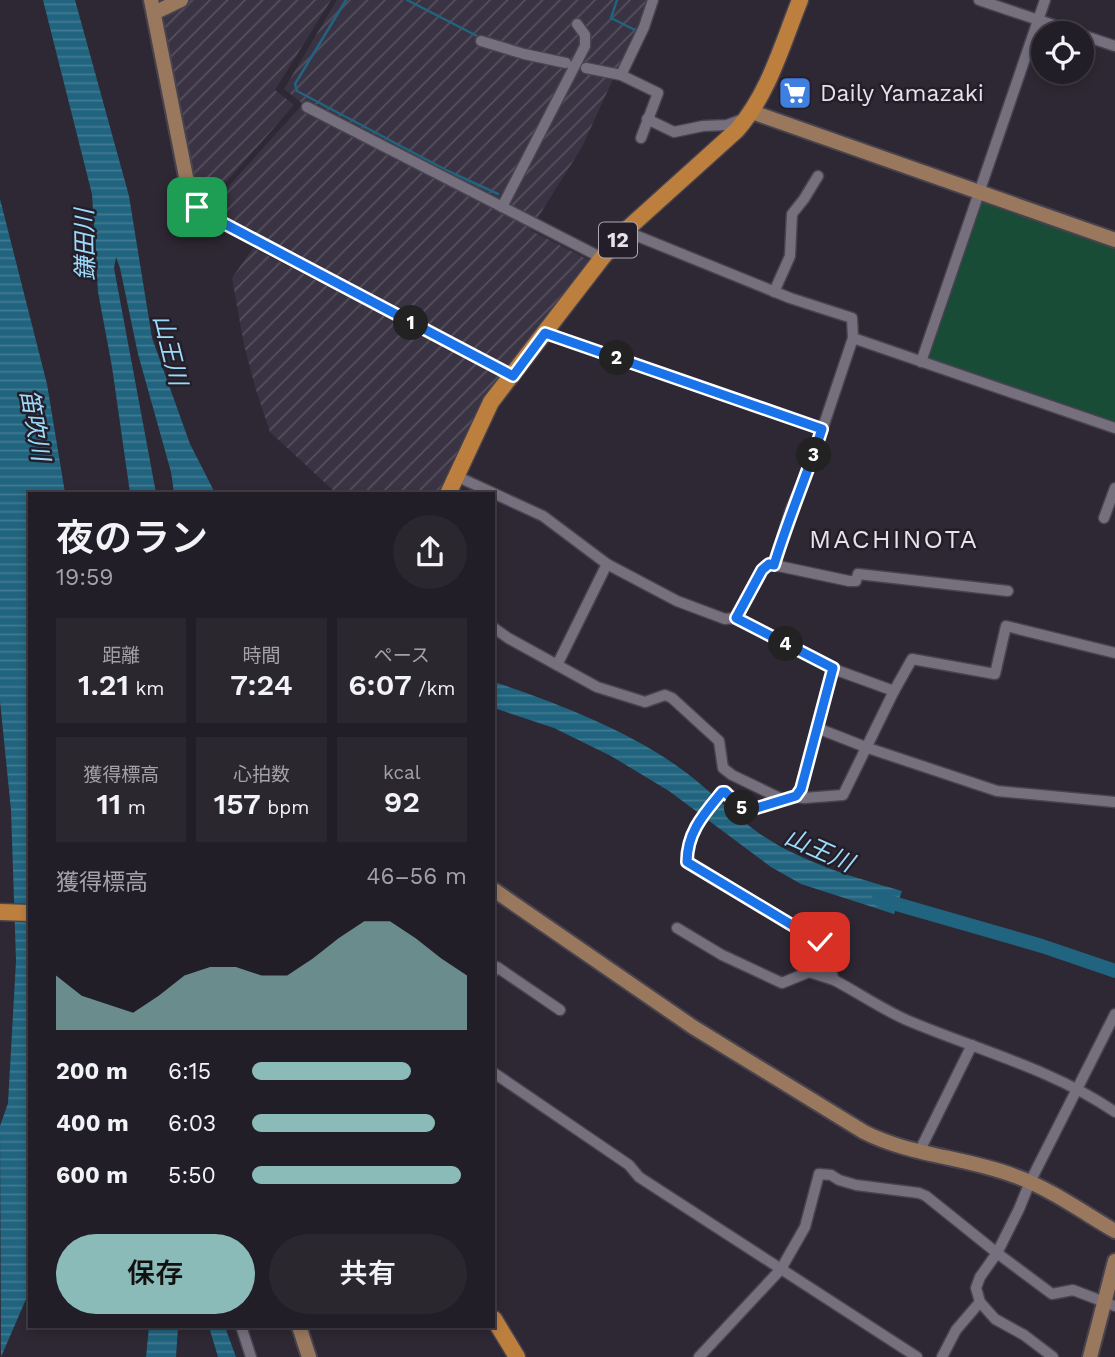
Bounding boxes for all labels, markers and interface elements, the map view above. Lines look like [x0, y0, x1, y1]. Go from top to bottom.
map controls [1031, 21, 1094, 84]
button: locate [1031, 21, 1094, 84]
supermarket icon: Daily Yamazaki [776, 74, 814, 112]
place label: Daily Yamazaki [820, 80, 984, 107]
pin [167, 177, 227, 237]
icon: arrive [178, 188, 216, 226]
water label: 鎌田川 [70, 206, 100, 281]
road number: 12 [599, 222, 637, 258]
pin: 1 [394, 306, 428, 340]
text: 1 [406, 311, 415, 334]
water label: 山王川 [148, 312, 193, 391]
pin: 2 [600, 340, 634, 376]
text: 2 [611, 346, 622, 369]
water label: 笛吹川 [15, 387, 56, 466]
pin: 3 [796, 438, 832, 472]
text: 3 [808, 443, 819, 466]
button: share [393, 515, 467, 589]
text: 夜のラン [56, 516, 208, 560]
district label: MACHINOTA [809, 524, 979, 554]
text: 19:59 [56, 564, 114, 591]
pin: 4 [768, 626, 804, 662]
text: 4 [779, 632, 792, 655]
text: 距離 [102, 644, 140, 667]
text: 時間 [242, 644, 281, 667]
text: ペース [374, 644, 430, 667]
text: 1.21 [78, 667, 129, 702]
text: 7:24 [230, 667, 293, 702]
text: 6:07 [348, 667, 412, 702]
text: km [129, 677, 164, 700]
text: /km [412, 677, 455, 700]
text: kcal [383, 761, 421, 784]
text: 獲得標高 [83, 763, 159, 786]
text: 心拍数 [233, 763, 290, 786]
text: 92 [384, 784, 420, 819]
text: 11 [96, 786, 121, 821]
text: 157 [214, 786, 261, 821]
pin: 5 [724, 790, 760, 826]
text: m [121, 796, 146, 819]
text: bpm [261, 796, 309, 819]
text: 5 [736, 796, 747, 819]
water label: 山王川 [780, 823, 860, 879]
text: 46–56 m [367, 863, 467, 890]
text: 獲得標高 [56, 869, 148, 896]
pin [790, 912, 850, 972]
icon: check [801, 923, 839, 961]
text: 200 m [56, 1058, 128, 1085]
text: 6:15 [168, 1058, 211, 1085]
text: 400 m [56, 1110, 129, 1137]
text: 6:03 [168, 1110, 216, 1137]
text: 600 m [56, 1162, 128, 1189]
text: 5:50 [168, 1162, 216, 1189]
button: 保存 [56, 1234, 255, 1314]
button: 共有 [269, 1234, 467, 1314]

